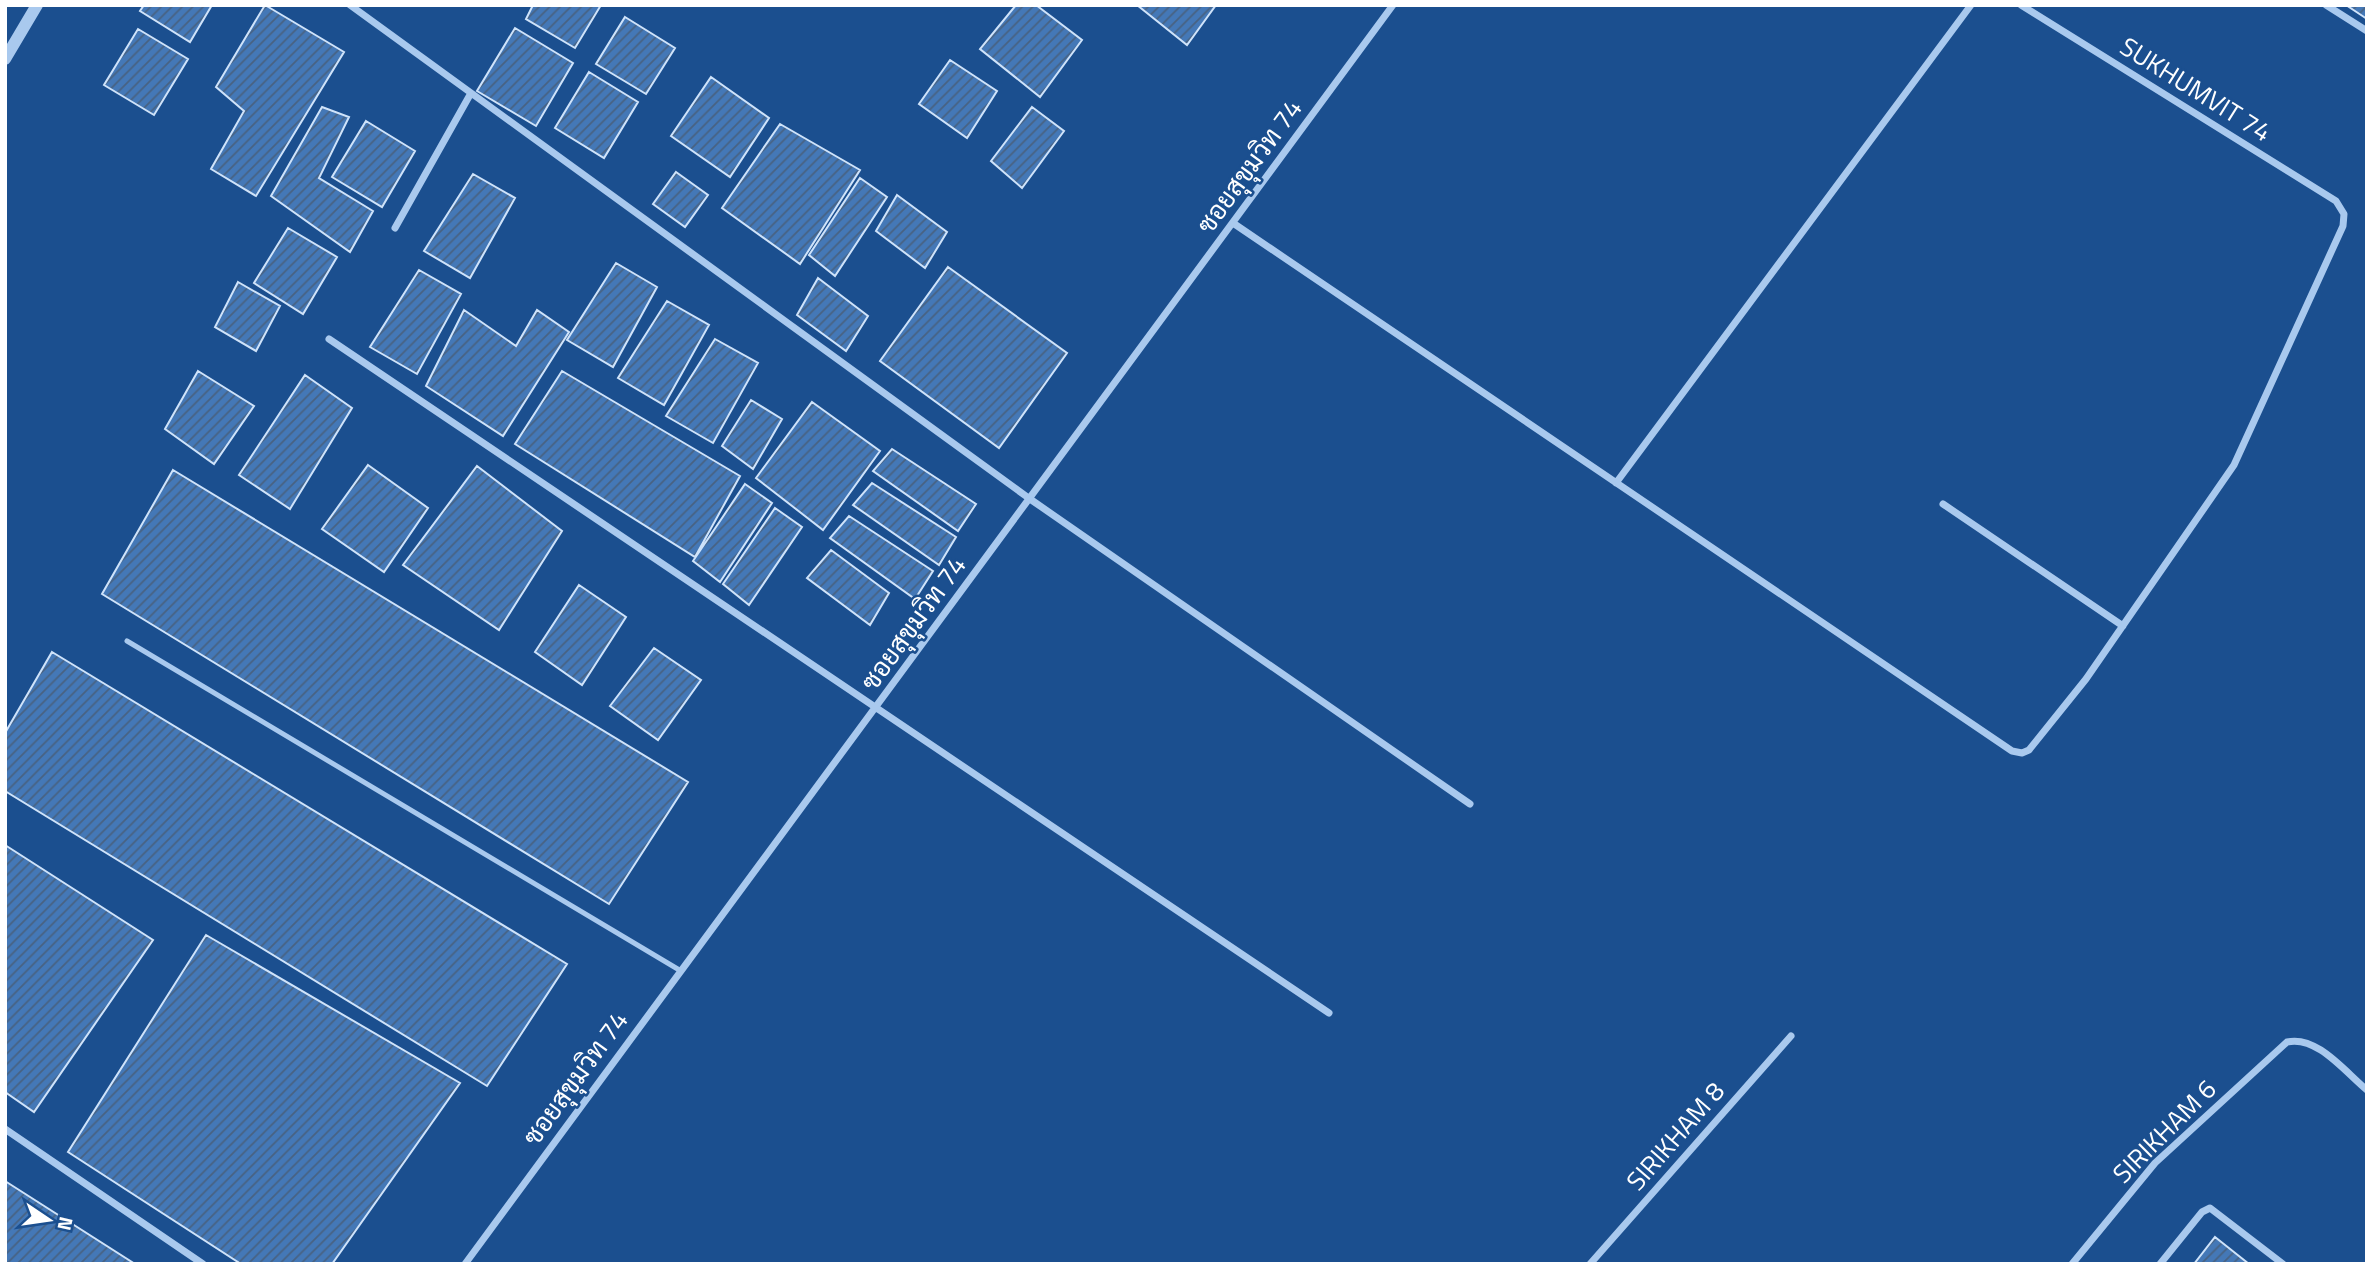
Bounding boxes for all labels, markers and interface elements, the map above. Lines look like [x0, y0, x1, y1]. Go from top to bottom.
street label: SUKHUMVIT 74 [2113, 27, 2279, 151]
street label: ซอยสุขุมวิท 74 [1187, 91, 1311, 241]
street label: ซอยสุขุมวิท 74 [851, 548, 975, 698]
street label: ซอยสุขุมวิท 74 [513, 1003, 637, 1153]
street label: SIRIKHAM 6 [2103, 1070, 2225, 1192]
street label: SIRIKHAM 8 [1617, 1073, 1733, 1199]
north arrow [14, 1185, 84, 1255]
text: N [50, 1214, 82, 1234]

